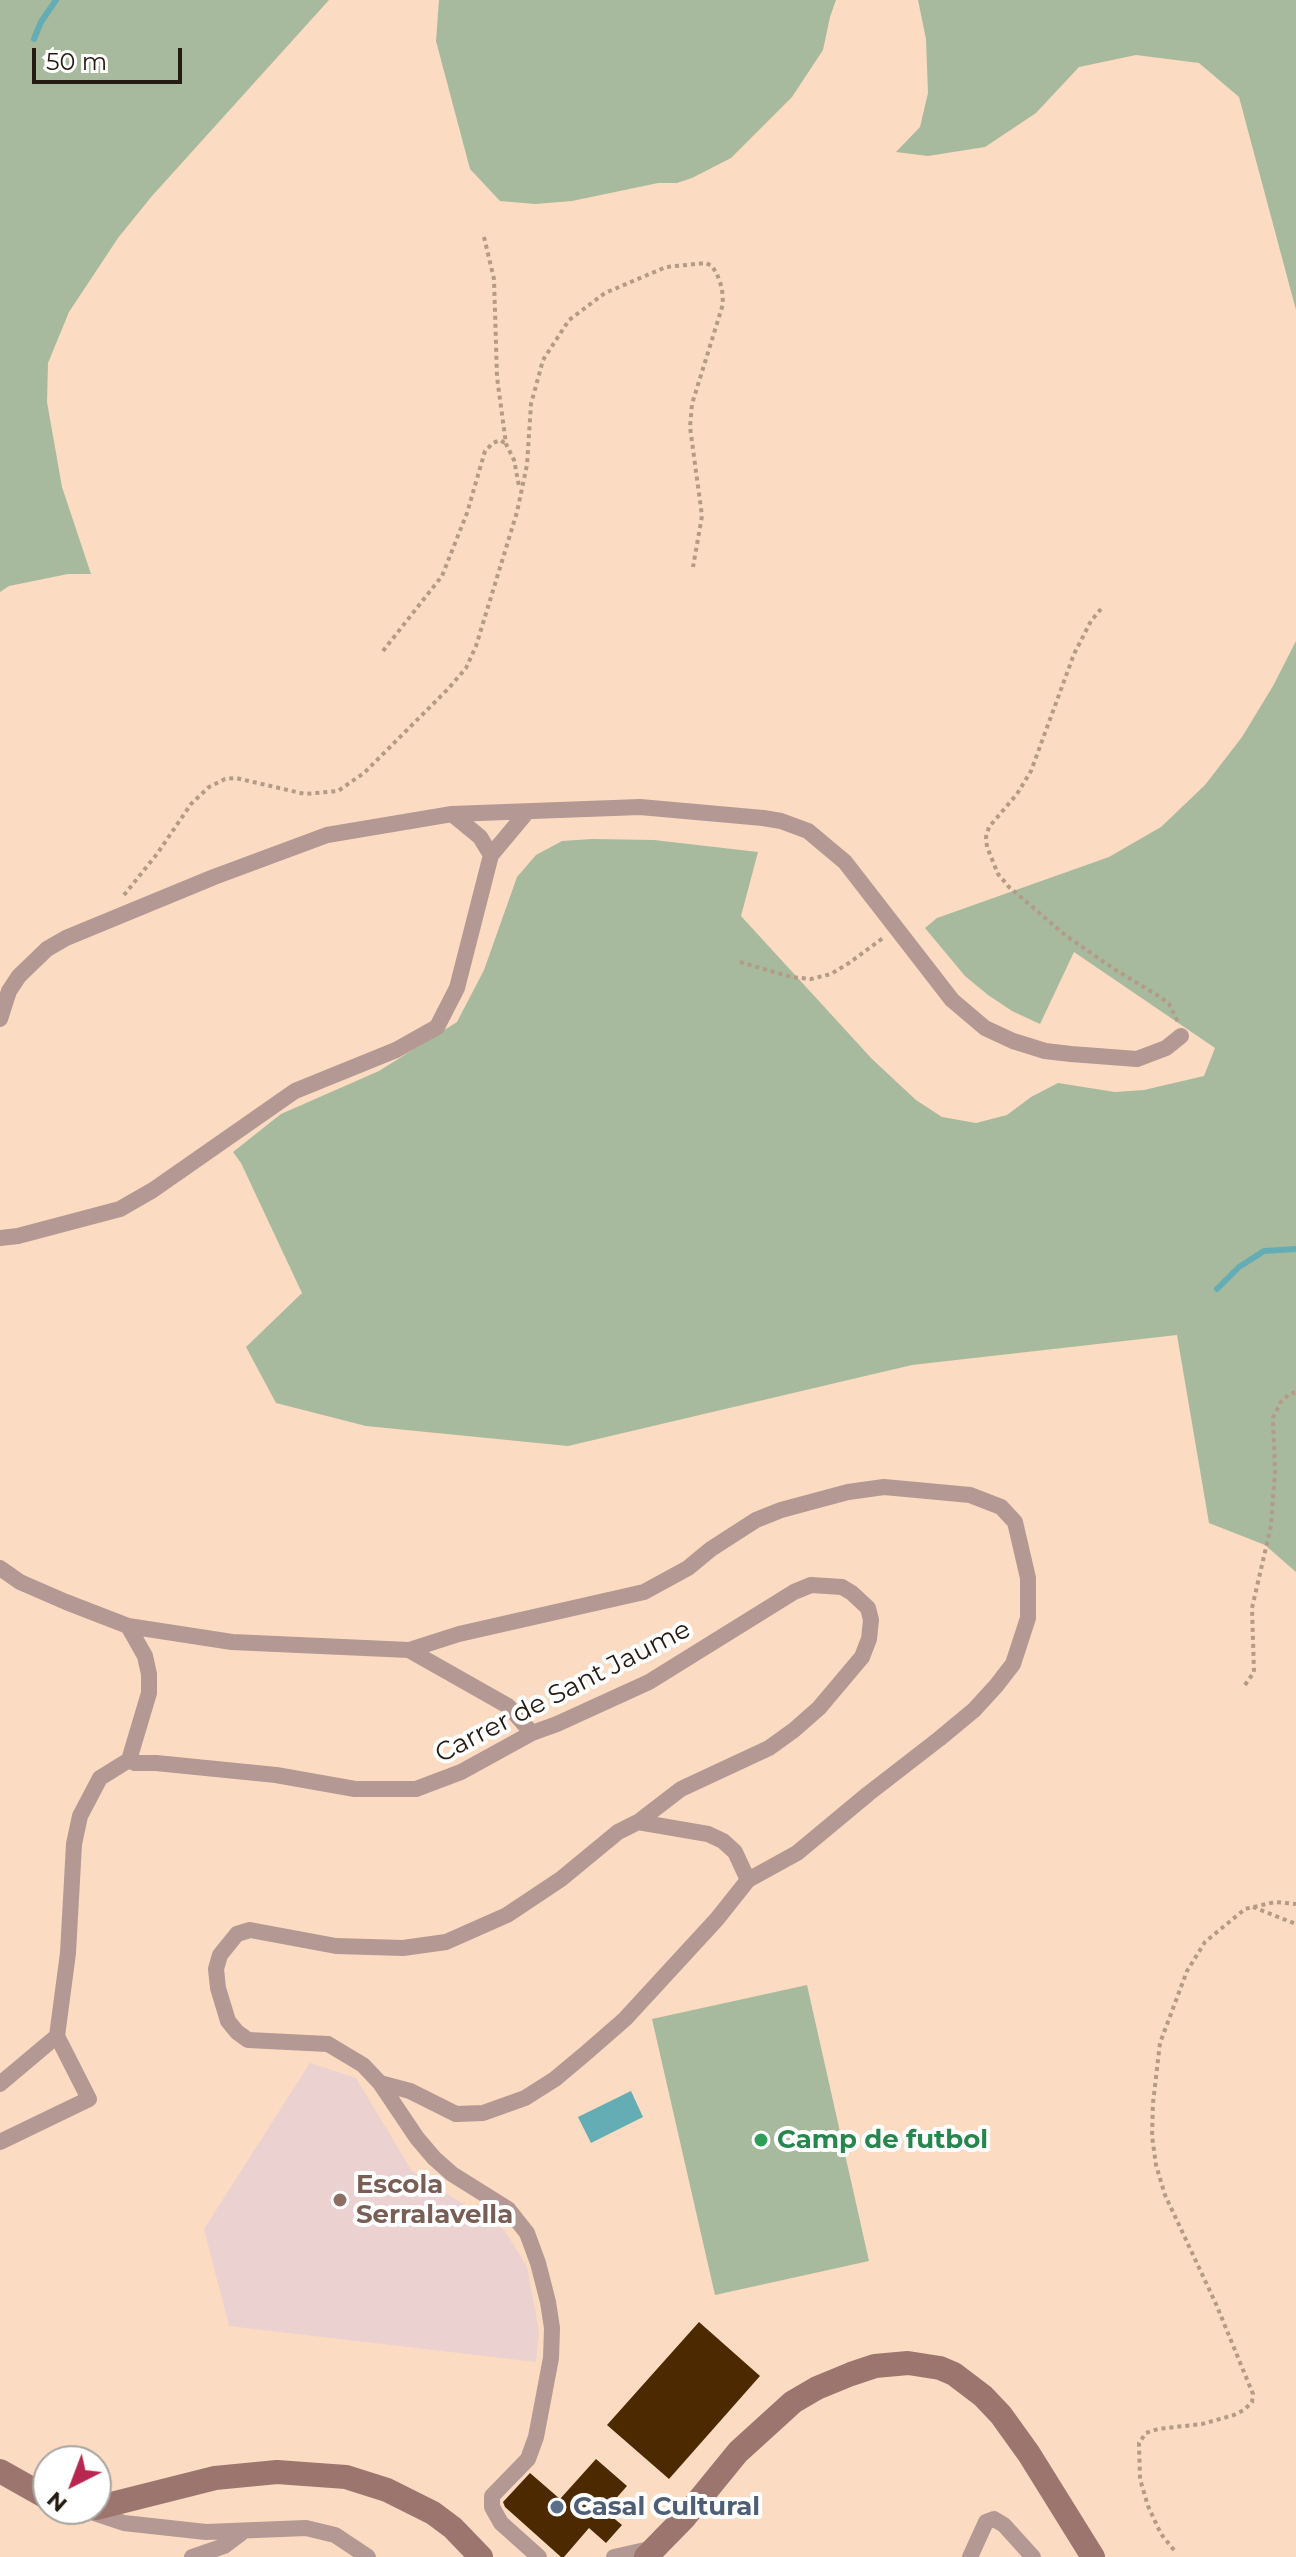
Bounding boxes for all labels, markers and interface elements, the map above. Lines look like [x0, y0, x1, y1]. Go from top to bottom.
scale bar [36, 32, 186, 82]
text: 50 m [46, 47, 107, 76]
street label: Carrer de Sant Jaume [430, 1614, 696, 1770]
place label: Camp de futbol [777, 2124, 988, 2156]
marker: Camp de futbol [752, 2131, 770, 2149]
place label: Escola Serralavella [356, 2169, 513, 2230]
marker: Escola Serralavella [331, 2191, 349, 2209]
north arrow [32, 2445, 112, 2525]
text: N [41, 2486, 73, 2518]
place label: Casal Cultural [573, 2491, 760, 2523]
marker: Casal Cultural [548, 2498, 566, 2516]

